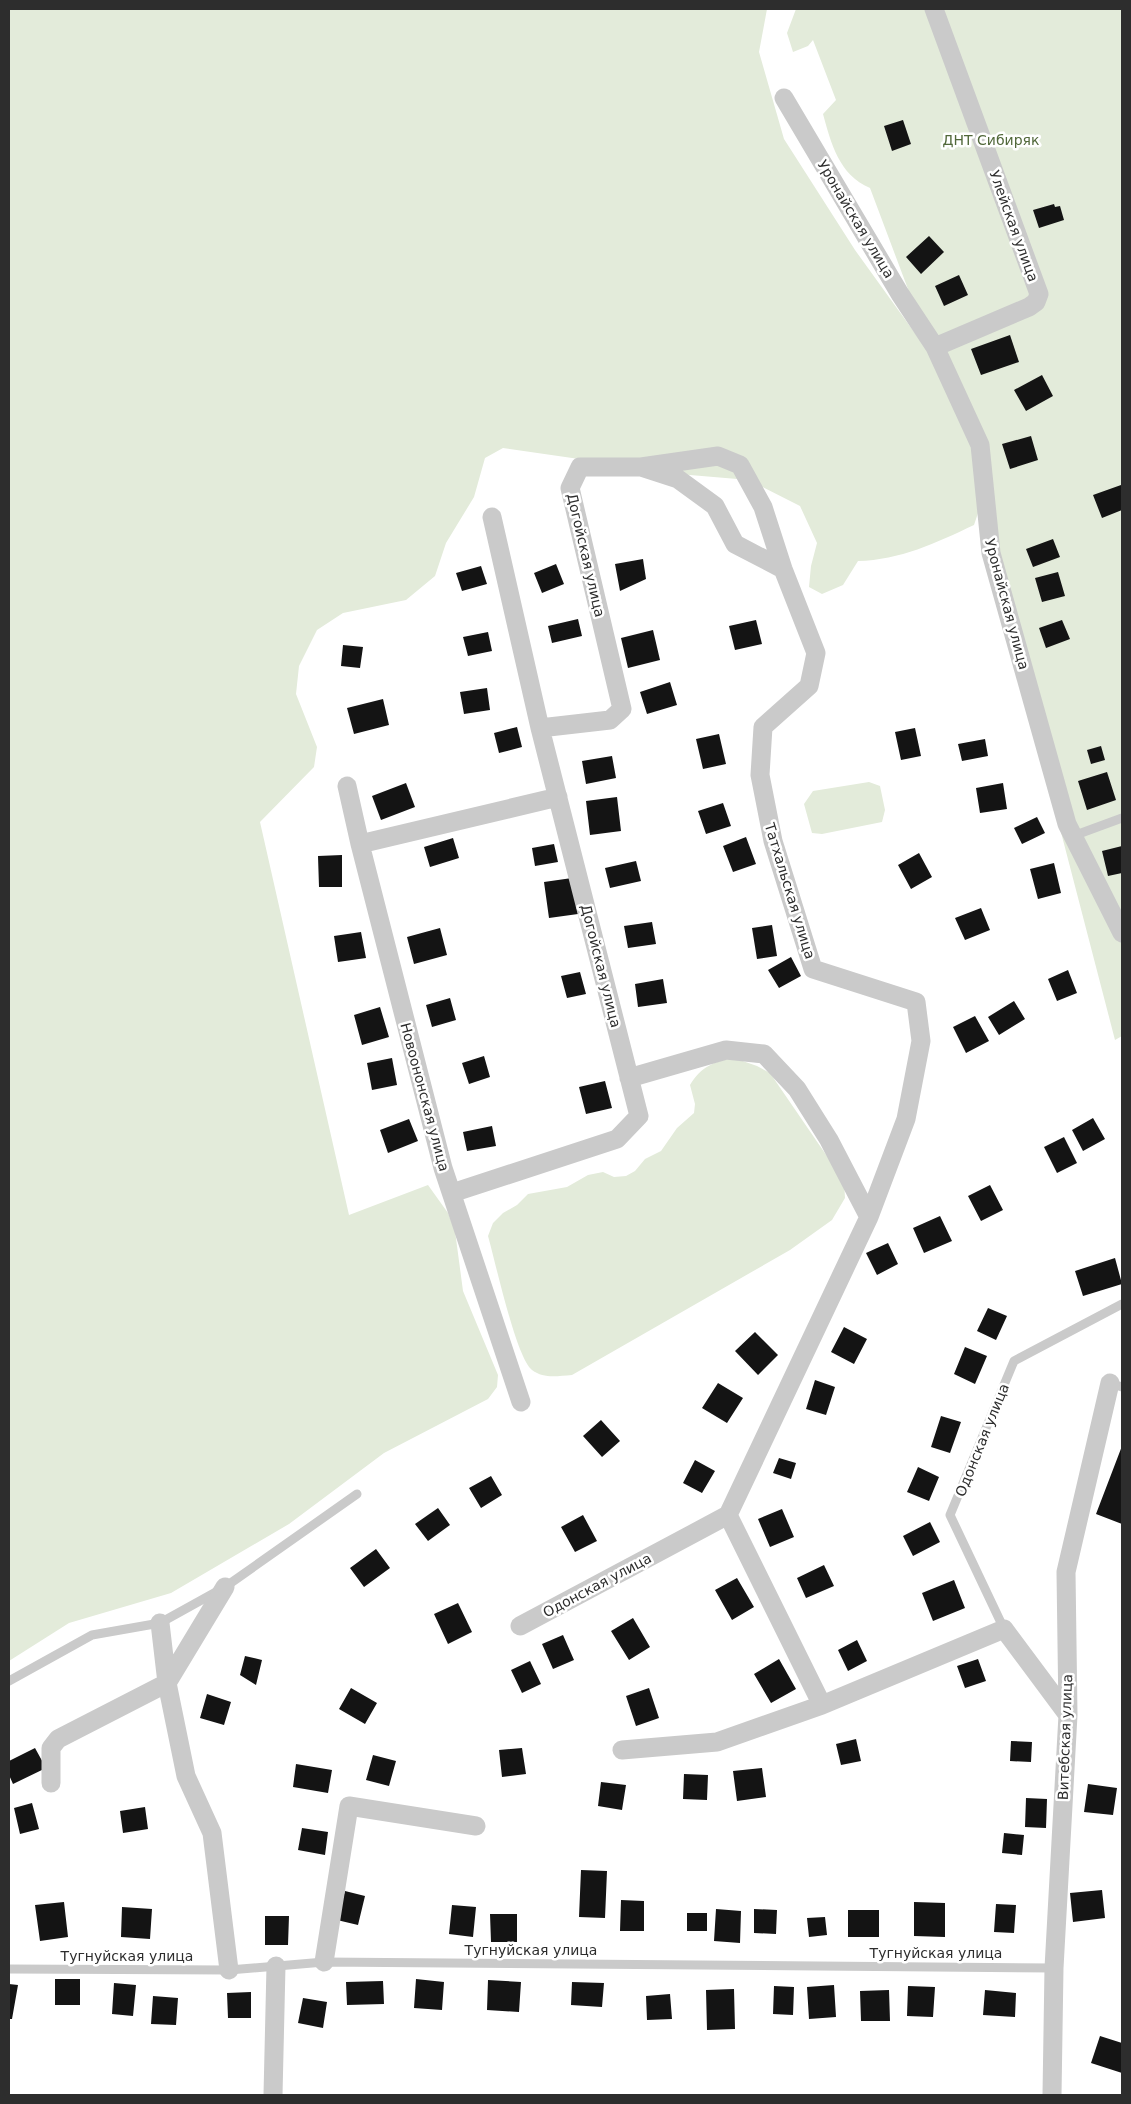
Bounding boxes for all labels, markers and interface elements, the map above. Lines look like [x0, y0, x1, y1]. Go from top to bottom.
park label: ДНТ Сибиряк [943, 132, 1039, 148]
street label: Уронайская улица [814, 157, 898, 281]
street label: Улейская улица [986, 168, 1042, 284]
street label: Догойская улица [564, 492, 608, 618]
street label: Уронайская улица [982, 537, 1032, 671]
street label: Татхальская улица [761, 820, 818, 961]
street label: Догойская улица [578, 903, 624, 1029]
street label: Новоононская улица [397, 1021, 453, 1173]
street label: Одонская улица [952, 1381, 1012, 1499]
street label: Одонская улица [540, 1550, 654, 1620]
street label: Витебская улица [1055, 1674, 1075, 1800]
street label: Тугнуйская улица [464, 1942, 597, 1958]
street label: Тугнуйская улица [869, 1945, 1002, 1961]
street label: Тугнуйская улица [60, 1948, 193, 1964]

